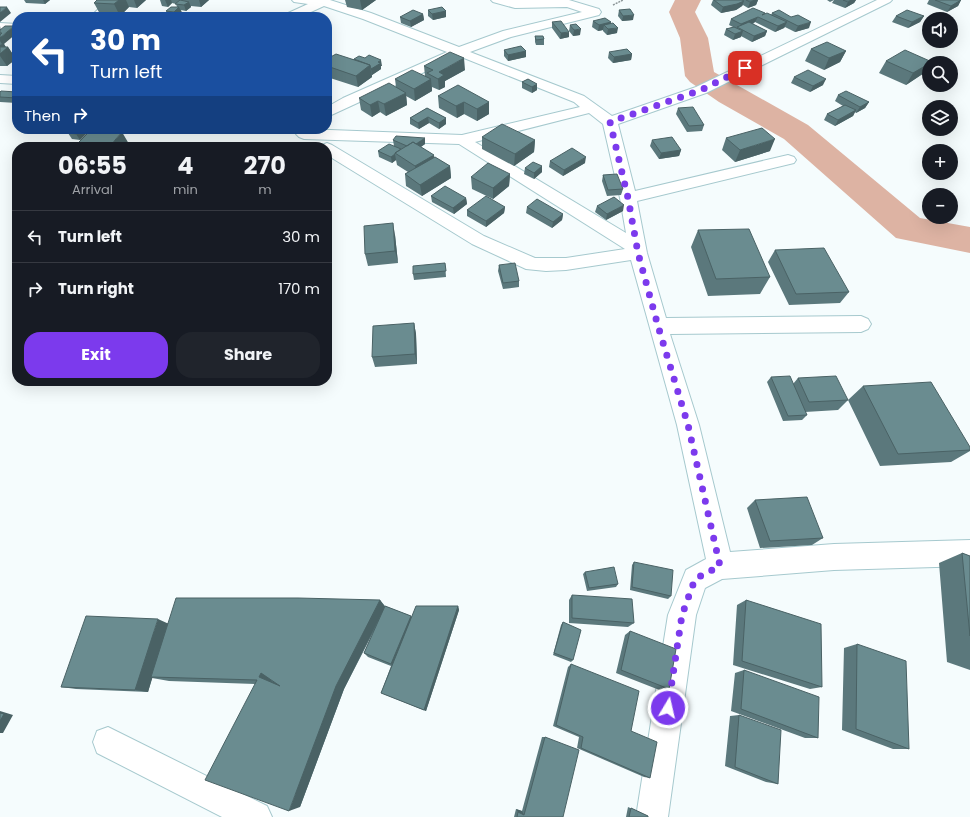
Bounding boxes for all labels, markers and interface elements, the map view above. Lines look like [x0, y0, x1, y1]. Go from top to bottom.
map controls [922, 12, 958, 224]
button: sound [922, 12, 958, 48]
text: 30 m [90, 21, 161, 60]
icon: left [24, 28, 76, 80]
pin [728, 51, 762, 85]
button: search [922, 56, 958, 92]
icon: arrive [734, 57, 756, 79]
text: Turn left [90, 59, 162, 84]
button: layers [922, 100, 958, 136]
icon: right [69, 104, 91, 126]
text: Then [24, 105, 61, 126]
button: + [922, 144, 958, 180]
text: 06:55 [58, 149, 127, 182]
text: 4 [177, 149, 193, 182]
text: 270 [244, 149, 286, 182]
text: Arrival [72, 180, 113, 199]
text: min [173, 180, 198, 199]
text: m [258, 180, 272, 199]
button: − [922, 188, 958, 224]
icon: left [24, 226, 46, 248]
text: Turn left [58, 226, 122, 247]
text: 30 m [282, 226, 320, 247]
icon: right [24, 278, 46, 300]
text: Turn right [58, 278, 134, 299]
text: 170 m [278, 278, 320, 299]
button: Exit [24, 332, 168, 378]
button: Share [176, 332, 320, 378]
position arrow [647, 687, 689, 729]

